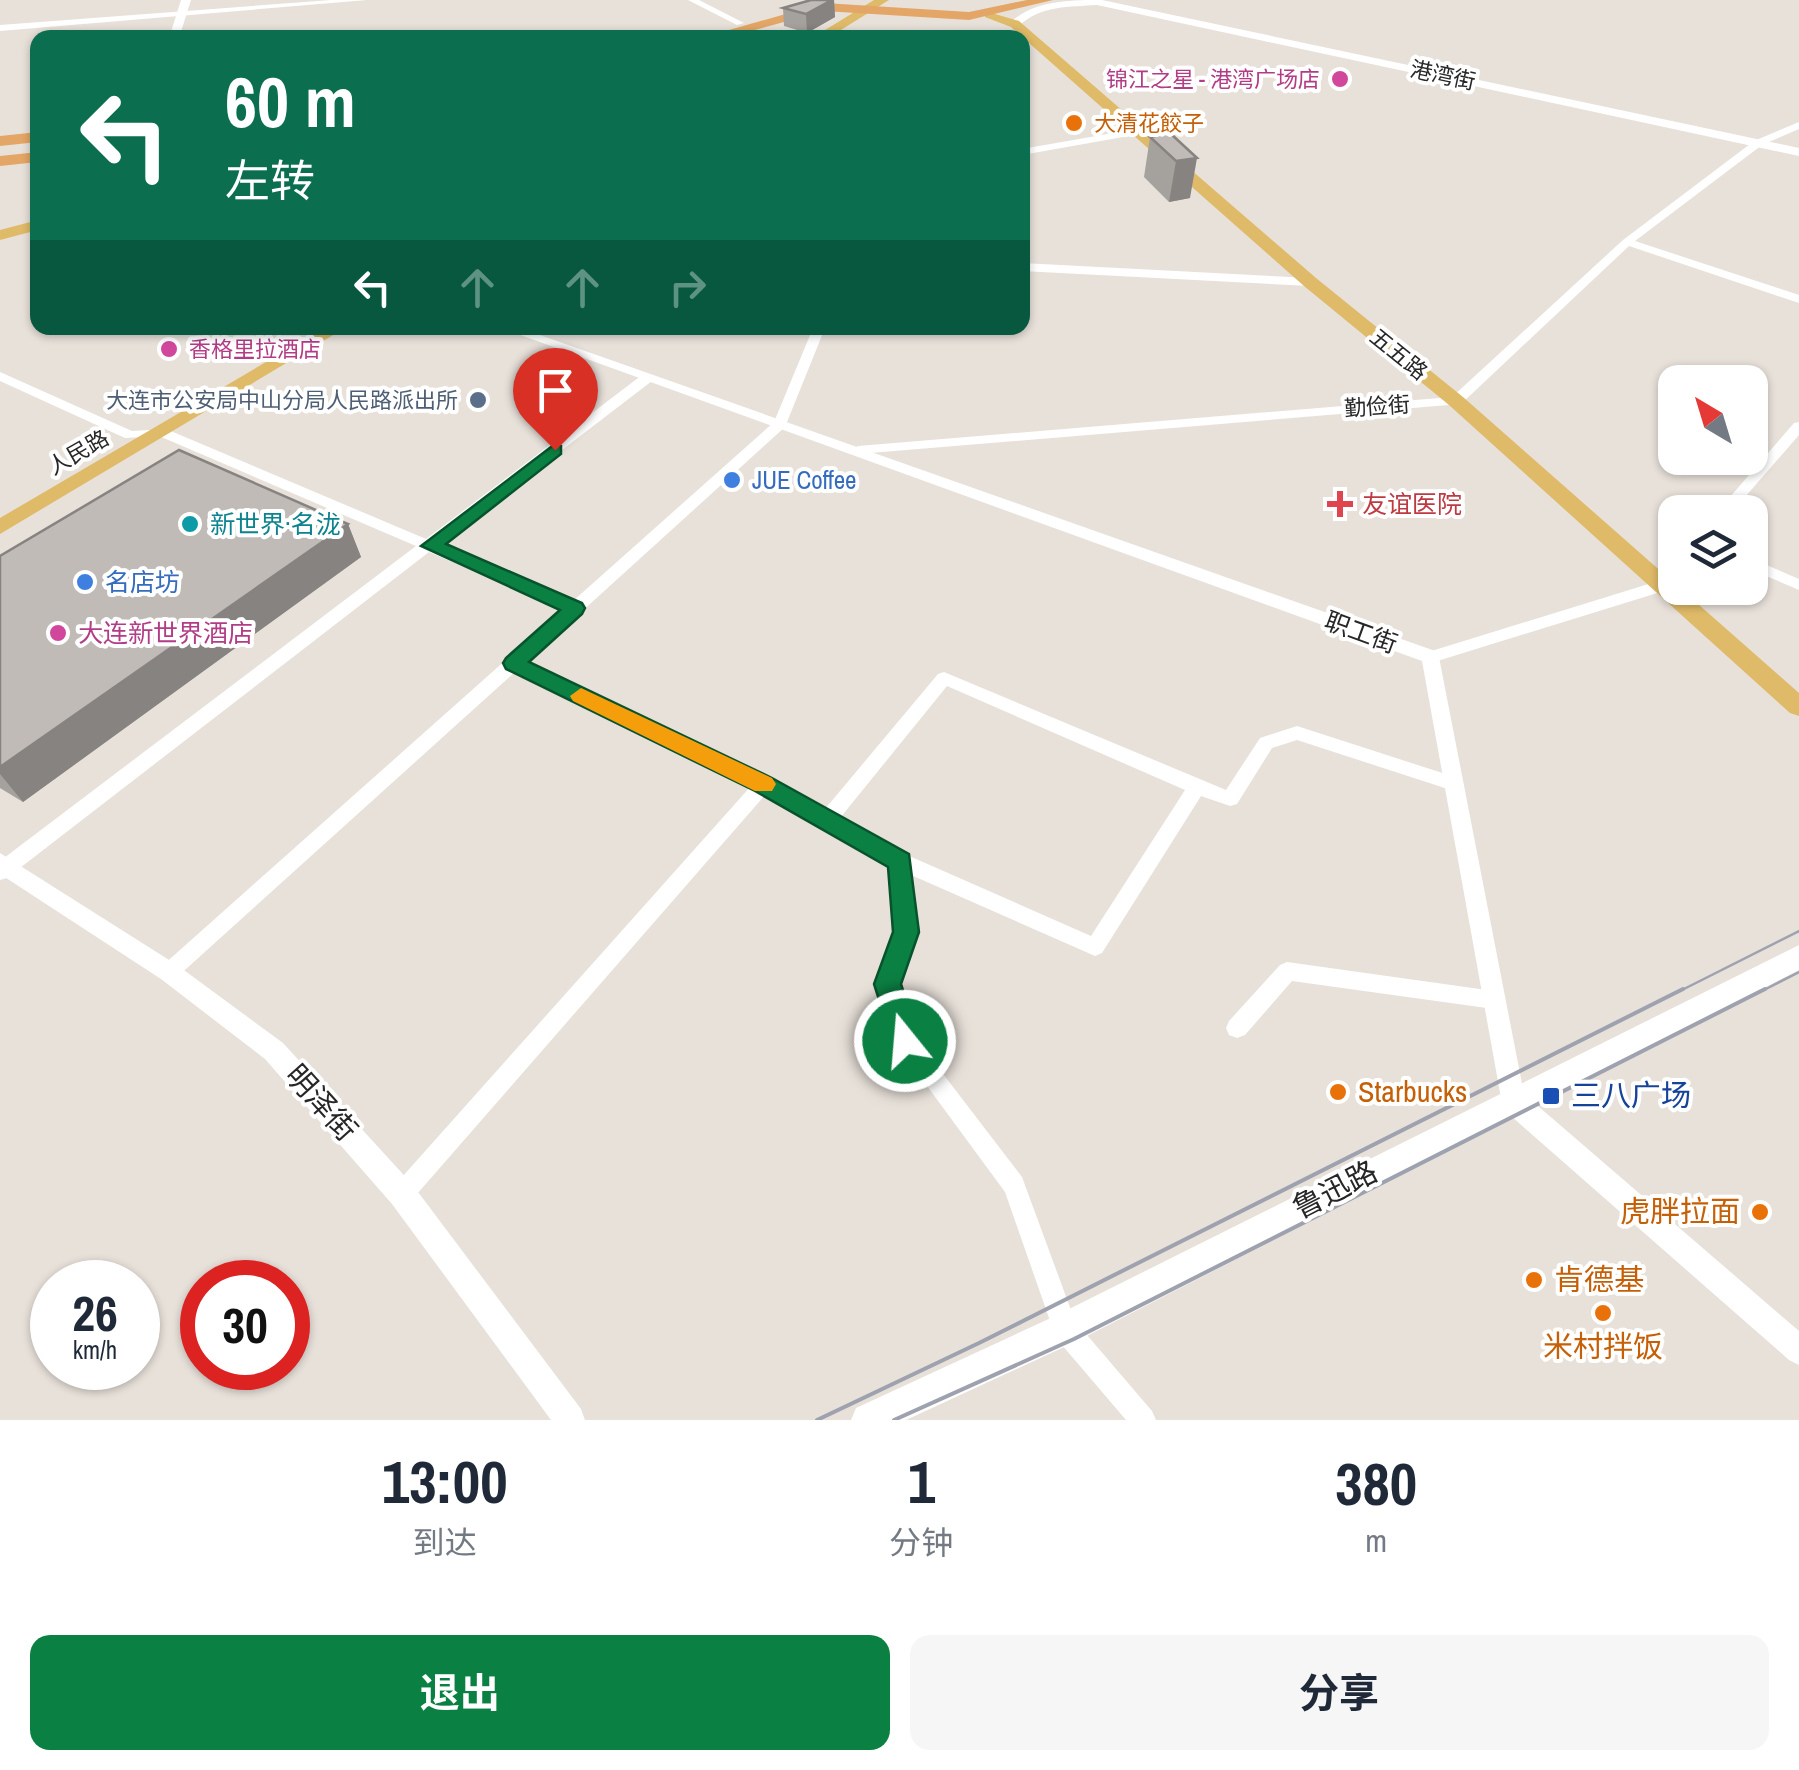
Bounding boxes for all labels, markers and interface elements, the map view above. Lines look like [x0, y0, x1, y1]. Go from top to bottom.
street label: 港湾街 [1408, 53, 1478, 97]
text: 60 m [225, 55, 356, 149]
place label: 锦江之星 - 港湾广场店 [1106, 64, 1320, 94]
marker: 锦江之星 - 港湾广场店 [1329, 68, 1351, 90]
icon: left [60, 70, 190, 200]
place label: 大清花餃子 [1094, 108, 1204, 138]
marker: 大清花餃子 [1063, 112, 1085, 134]
text: 左转 [225, 150, 315, 211]
icon: left [345, 260, 400, 315]
icon: ahead [450, 260, 505, 315]
icon: ahead [555, 260, 610, 315]
icon: right [660, 260, 715, 315]
street label: 五五路 [1364, 322, 1434, 386]
place label: 香格里拉酒店 [189, 334, 321, 364]
marker: 香格里拉酒店 [158, 338, 180, 360]
pin [513, 348, 598, 451]
icon: arrive [528, 363, 583, 418]
north arrow [1658, 365, 1768, 475]
map controls [1658, 365, 1768, 605]
place label: 大连市公安局中山分局人民路派出所 [106, 385, 458, 415]
marker: 大连市公安局中山分局人民路派出所 [467, 389, 489, 411]
street label: 勤俭街 [1343, 389, 1411, 423]
street label: 人民路 [42, 423, 114, 481]
place label: JUE Coffee [752, 463, 856, 497]
marker: JUE Coffee [721, 469, 743, 491]
place label: 友谊医院 [1362, 487, 1462, 521]
marker: 友谊医院 [1327, 491, 1353, 517]
button: layers [1658, 495, 1768, 605]
place label: 新世界·名泷 [210, 507, 341, 541]
marker: 新世界·名泷 [179, 513, 201, 535]
place label: 名店坊 [105, 565, 180, 599]
marker: 名店坊 [74, 571, 96, 593]
street label: 职工街 [1320, 603, 1402, 661]
place label: 大连新世界酒店 [78, 616, 253, 650]
marker: 大连新世界酒店 [47, 622, 69, 644]
position arrow [853, 989, 957, 1093]
street label: 明泽街 [277, 1056, 367, 1149]
place label: Starbucks [1358, 1071, 1467, 1111]
place label: 三八广场 [1571, 1075, 1691, 1115]
marker: Starbucks [1327, 1081, 1349, 1103]
marker: 三八广场 [1540, 1085, 1562, 1107]
street label: 鲁迅路 [1285, 1151, 1384, 1227]
place label: 虎胖拉面 [1620, 1191, 1740, 1231]
marker: 虎胖拉面 [1749, 1201, 1771, 1223]
place label: 肯德基 [1554, 1259, 1644, 1299]
speed limit sign: 30 [180, 1260, 310, 1390]
marker: 肯德基 [1523, 1269, 1545, 1291]
text: 26 [72, 1279, 118, 1347]
marker: 米村拌饭 [1592, 1302, 1614, 1324]
place label: 米村拌饭 [1543, 1326, 1663, 1366]
text: km/h [73, 1333, 117, 1367]
text: 13:00 [382, 1441, 508, 1522]
text: 1 [908, 1441, 935, 1522]
text: 380 [1335, 1443, 1417, 1524]
text: m [1365, 1519, 1387, 1562]
text: 到达 [413, 1521, 477, 1564]
text: 分钟 [889, 1521, 953, 1564]
button: 退出 [30, 1635, 890, 1750]
button: 分享 [910, 1635, 1769, 1750]

